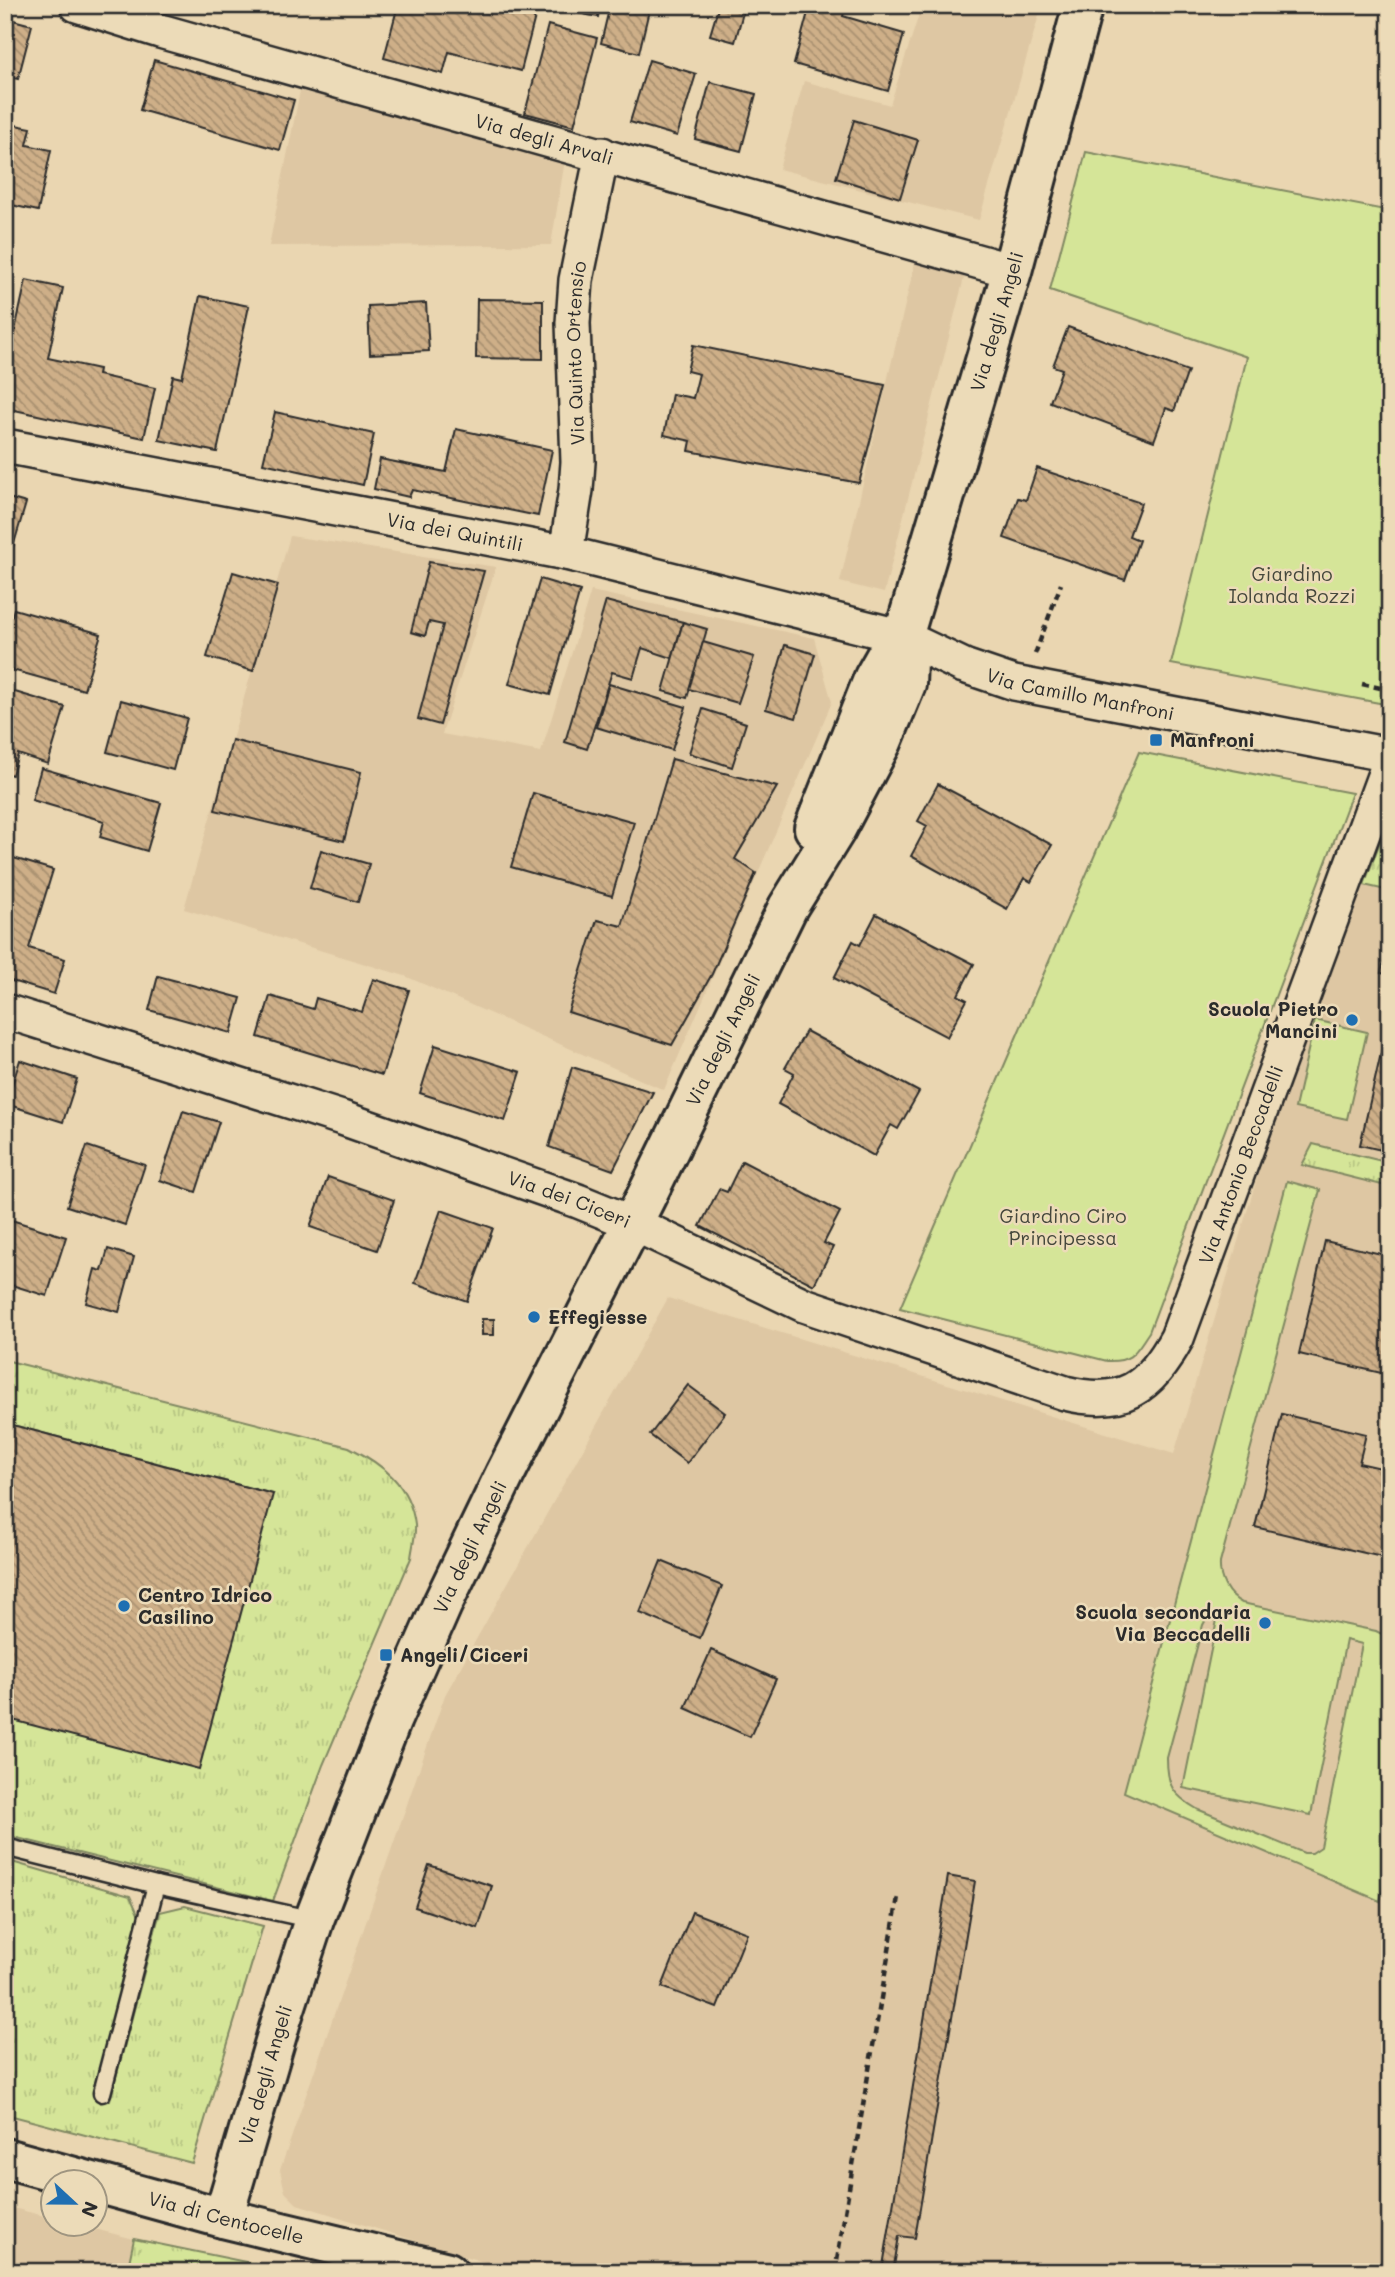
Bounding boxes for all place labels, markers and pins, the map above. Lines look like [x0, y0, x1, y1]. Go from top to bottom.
place label: Manfroni [1170, 727, 1255, 752]
marker: Manfroni [1148, 732, 1164, 748]
place label: Scuola Pietro Mancini [1208, 996, 1338, 1043]
marker: Scuola Pietro Mancini [1344, 1012, 1360, 1028]
place label: Effegiesse [548, 1304, 647, 1329]
marker: Effegiesse [526, 1309, 542, 1325]
place label: Centro Idrico Casilino [138, 1582, 272, 1629]
marker: Centro Idrico Casilino [116, 1598, 132, 1614]
place label: Scuola secondaria Via Beccadelli [1075, 1599, 1251, 1646]
marker: Scuola secondaria Via Beccadelli [1257, 1615, 1273, 1631]
place label: Angeli/Ciceri [400, 1642, 529, 1667]
marker: Angeli/Ciceri [378, 1647, 394, 1663]

